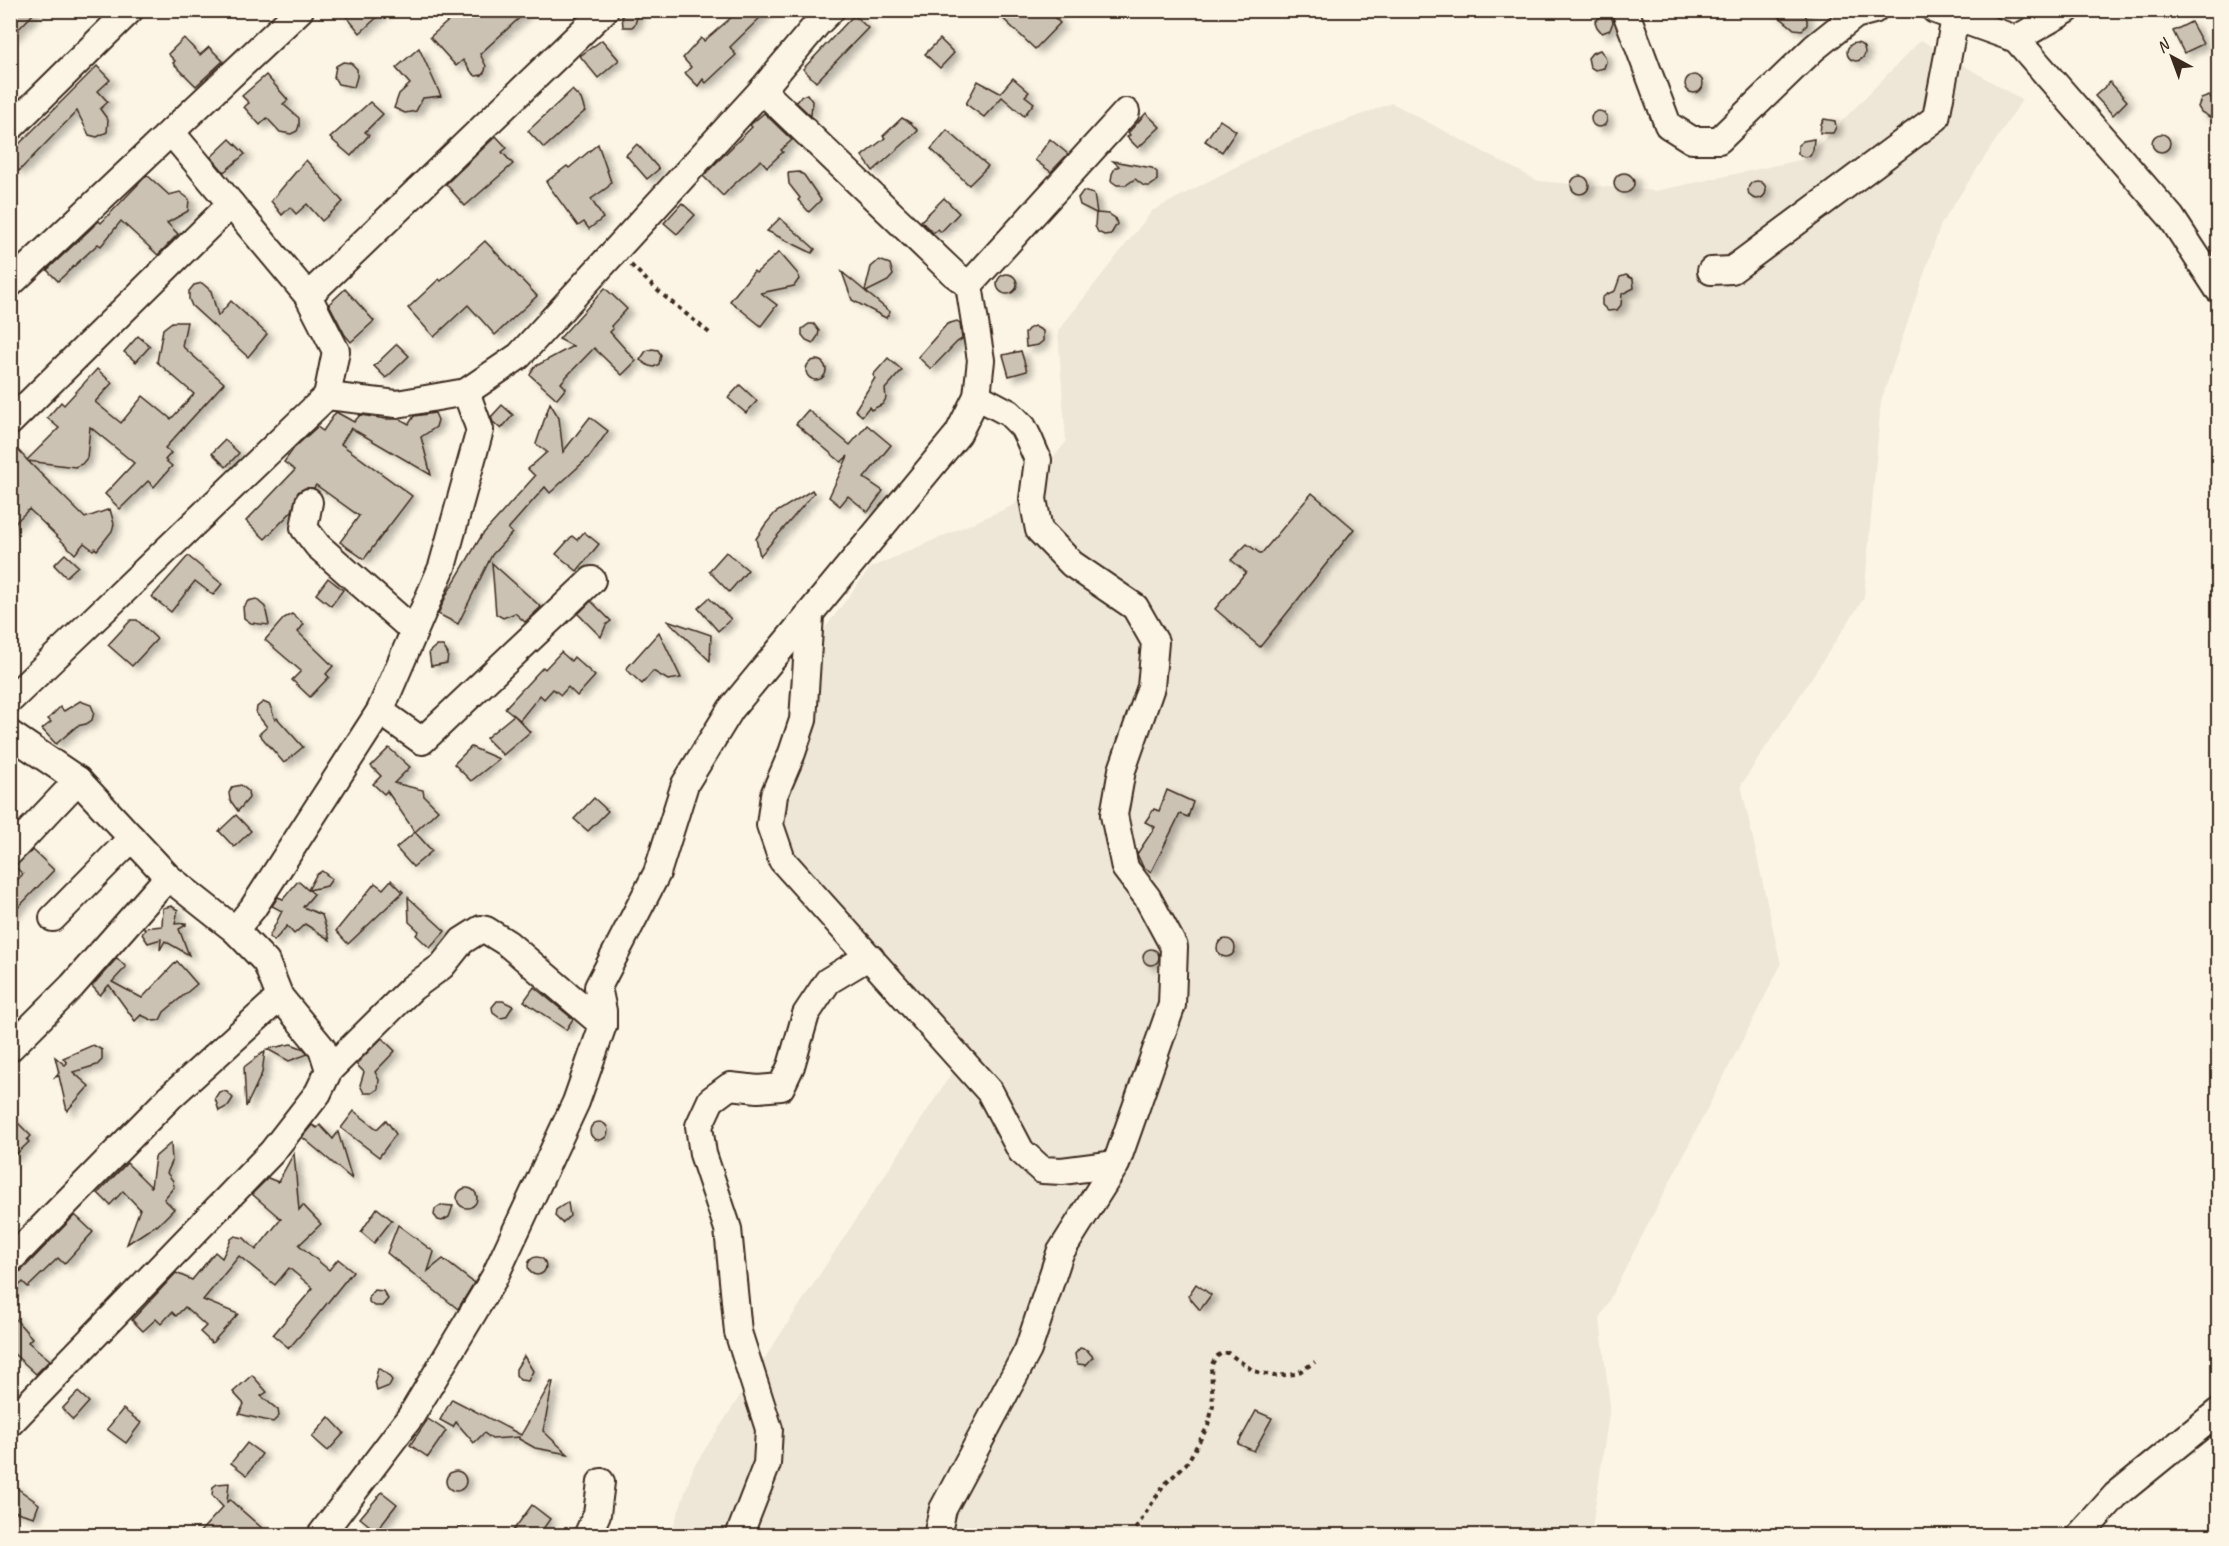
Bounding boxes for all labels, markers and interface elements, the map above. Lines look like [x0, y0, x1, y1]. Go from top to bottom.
north arrow [2142, 27, 2202, 87]
text: N [2153, 34, 2175, 57]

